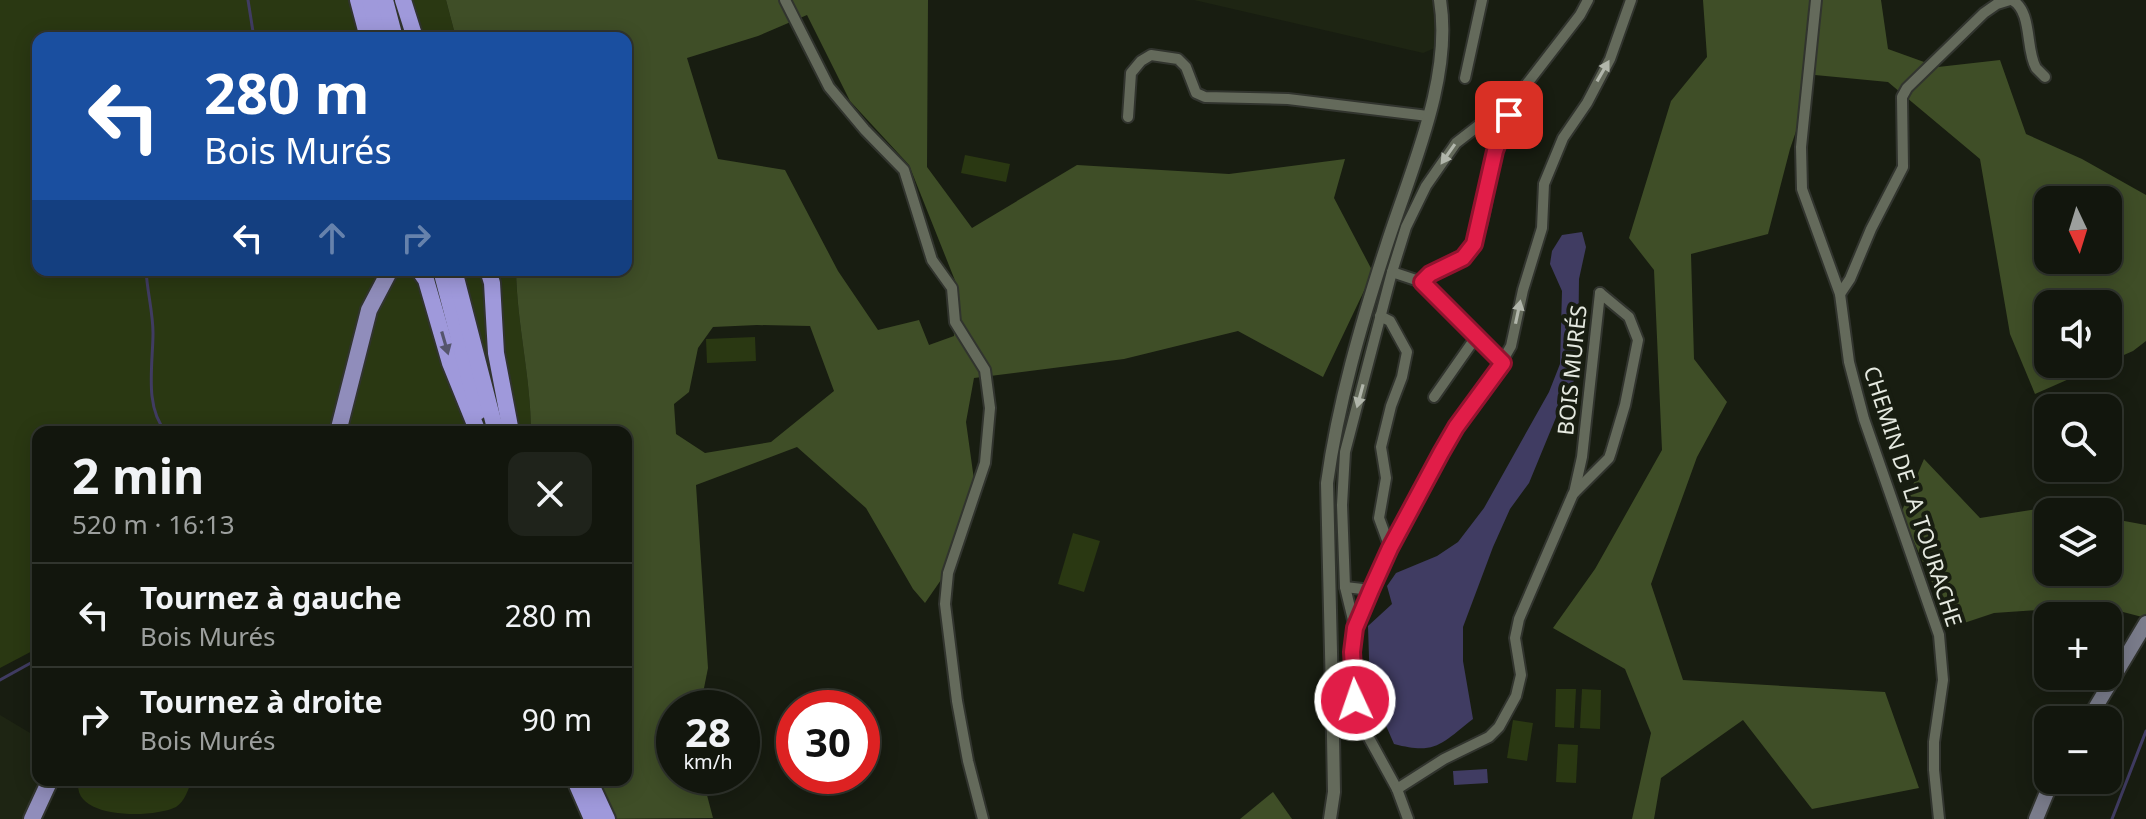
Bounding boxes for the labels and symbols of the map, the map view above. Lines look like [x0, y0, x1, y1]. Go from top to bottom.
one-way arrow [1596, 60, 1610, 82]
pin [1475, 81, 1543, 149]
one-way arrow [1441, 144, 1457, 164]
north arrow [2034, 186, 2122, 274]
one-way arrow [1512, 299, 1525, 324]
street label: BOIS MURÉS [1549, 303, 1593, 437]
one-way arrow [439, 332, 452, 356]
street label: CHEMIN DE LA TOURACHE [1858, 362, 1970, 630]
one-way arrow [1353, 384, 1366, 409]
position arrow [1313, 658, 1397, 742]
speed limit sign: 30 [776, 690, 880, 794]

